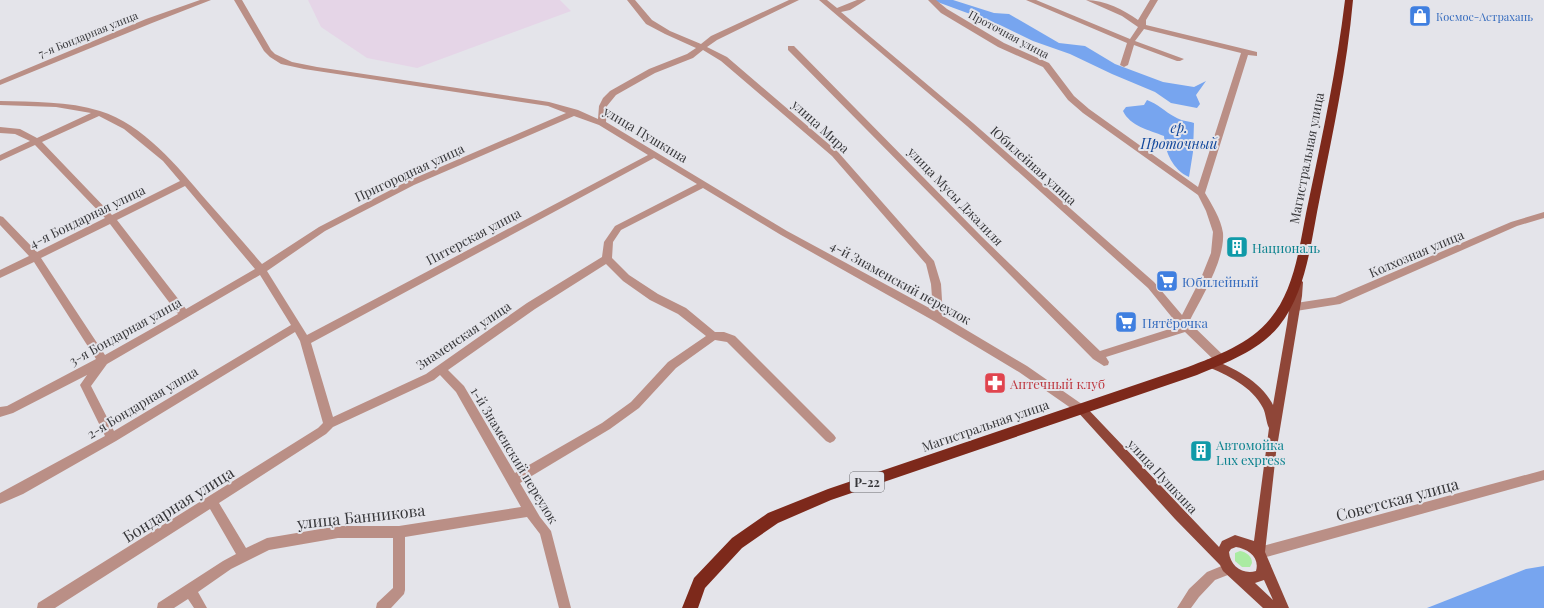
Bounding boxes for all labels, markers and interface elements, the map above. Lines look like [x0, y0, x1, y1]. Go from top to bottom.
shop icon: Космос-Астрахань [1407, 3, 1433, 29]
street label: Проточная улица [966, 6, 1052, 62]
street label: 7-я Бондарная улица [36, 7, 140, 61]
place label: Космос-Астрахань [1436, 9, 1533, 24]
street label: Магистральная улица [1285, 90, 1327, 225]
street label: улица Мира [788, 95, 854, 157]
street label: улица Пушкина [600, 102, 692, 166]
water label: ер. Проточный [1140, 118, 1219, 153]
street label: Юбилейная улица [987, 122, 1081, 209]
street label: Пригородная улица [351, 139, 467, 205]
street label: улица Мусы Джалиля [904, 142, 1007, 249]
street label: 4-я Бондарная улица [26, 180, 148, 251]
street label: Питерская улица [423, 204, 524, 268]
street label: Колхозная улица [1366, 225, 1467, 281]
building icon: Националь [1224, 234, 1250, 260]
street label: 4-й Знаменский переулок [828, 236, 975, 328]
place label: Националь [1252, 239, 1320, 256]
supermarket icon: Юбилейный [1154, 268, 1180, 294]
place label: Юбилейный [1182, 273, 1259, 290]
street label: 3-я Бондарная улица [66, 293, 185, 369]
street label: Знаменская улица [412, 297, 514, 373]
supermarket icon: Пятёрочка [1113, 309, 1139, 335]
place label: Пятёрочка [1142, 314, 1209, 331]
street label: 2-я Бондарная улица [83, 362, 201, 442]
pharmacy icon: Аптечный клуб [982, 370, 1008, 396]
place label: Аптечный клуб [1009, 375, 1105, 392]
street label: 1-й Знаменский переулок [467, 383, 563, 527]
street label: Магистральная улица [919, 395, 1051, 455]
street label: улица Пушкина [1124, 435, 1202, 517]
place label: Автомойка Lux express [1215, 436, 1286, 468]
building icon: Автомойка Lux express [1188, 438, 1214, 464]
street label: Бондарная улица [118, 461, 238, 547]
road number: Р-22 [850, 472, 884, 492]
street label: Советская улица [1333, 473, 1461, 525]
street label: улица Банникова [295, 499, 426, 533]

